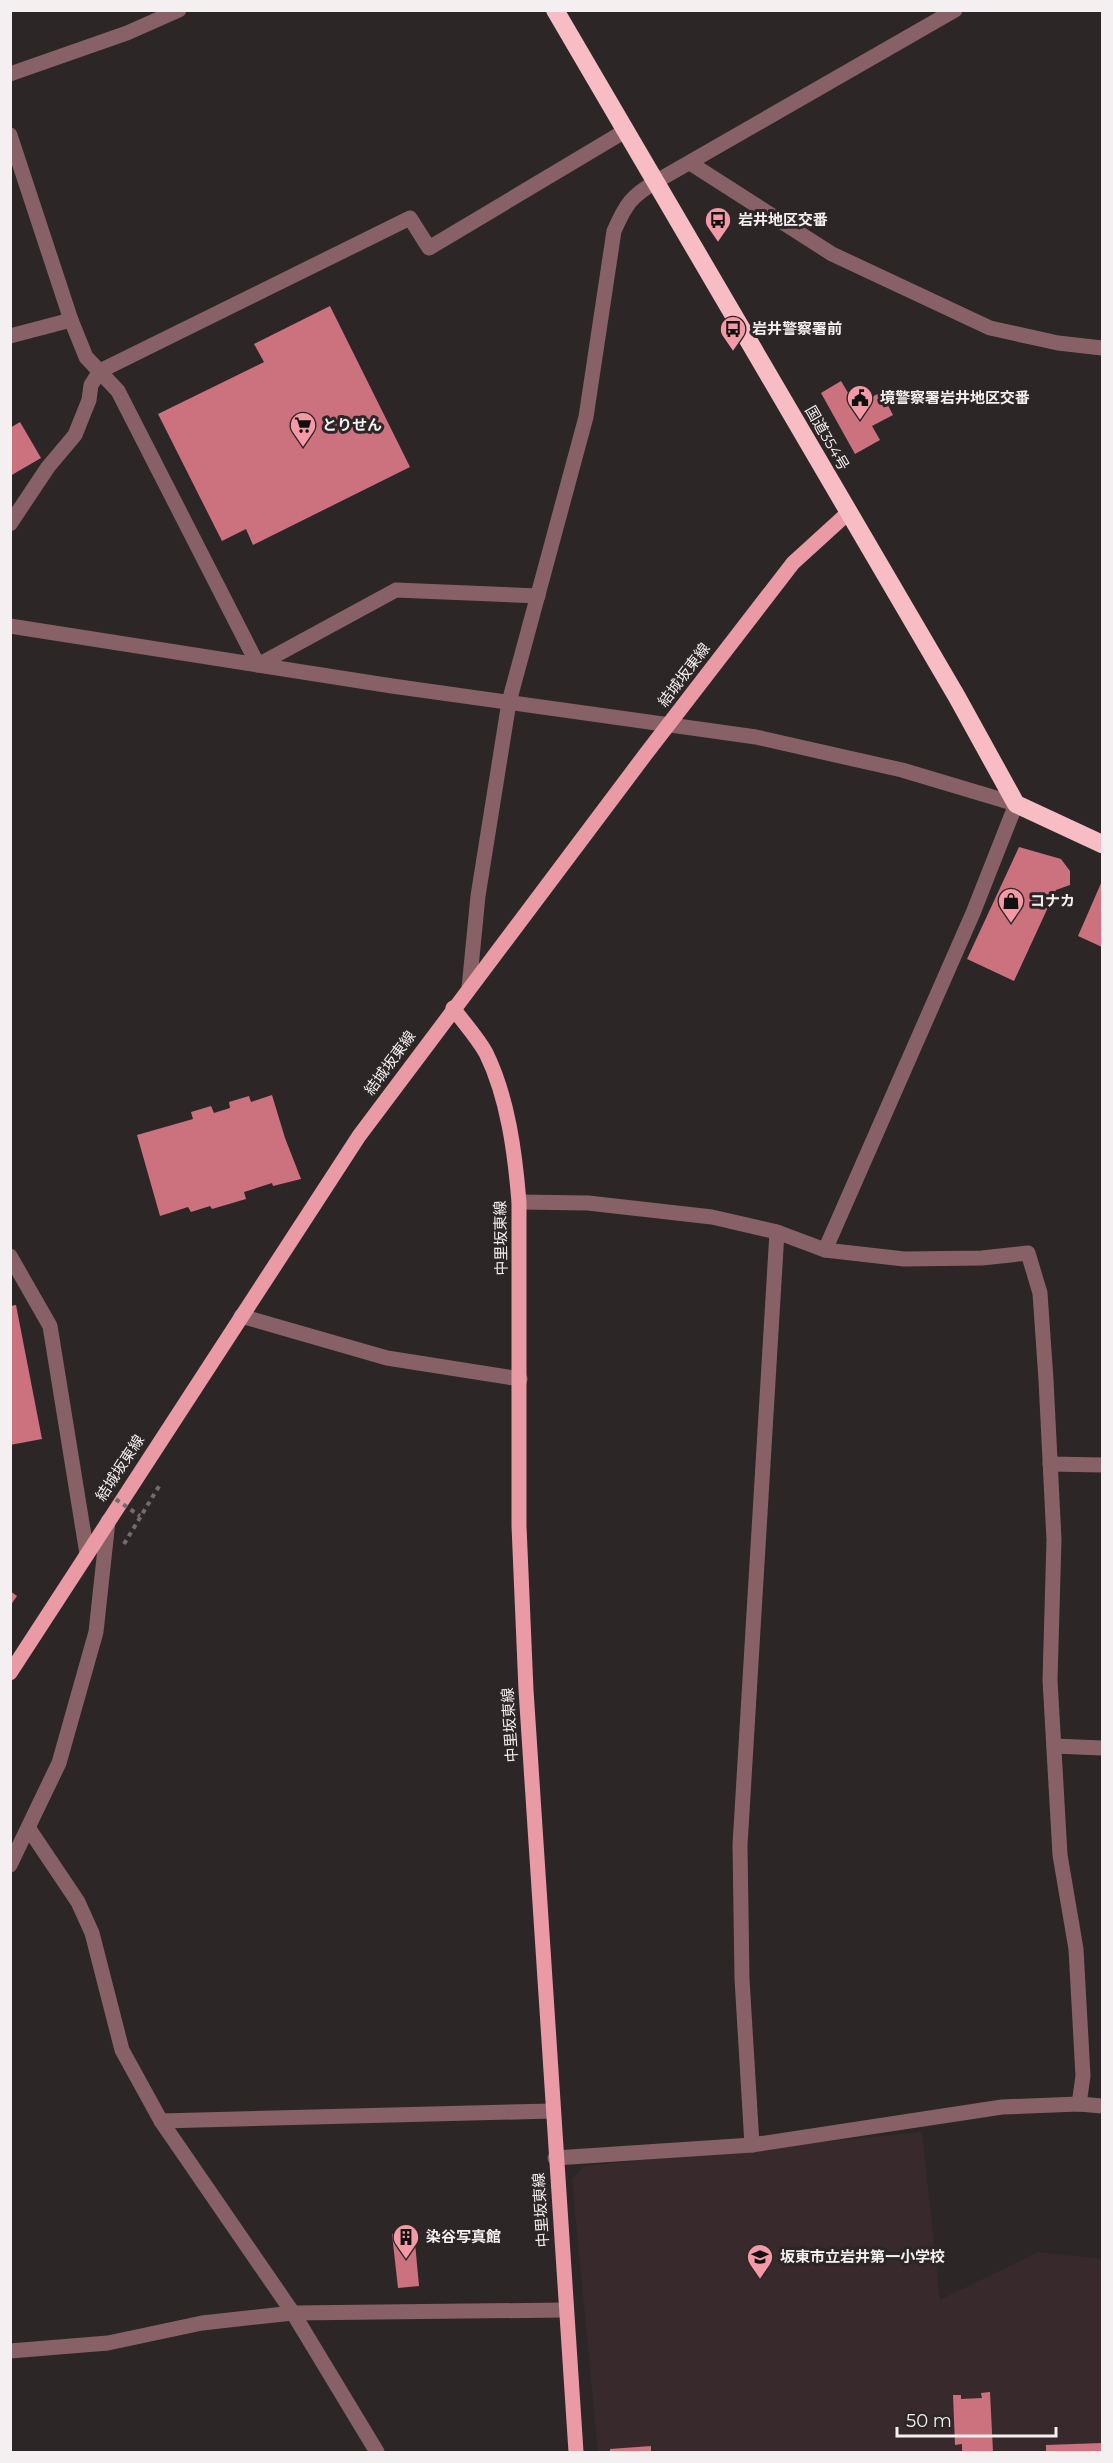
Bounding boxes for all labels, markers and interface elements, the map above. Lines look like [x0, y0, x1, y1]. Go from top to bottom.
bus stop icon: 岩井地区交番 [703, 205, 733, 243]
place label: 岩井地区交番 [738, 210, 828, 229]
bus stop icon: 岩井警察署前 [718, 314, 748, 352]
place label: 岩井警察署前 [752, 319, 842, 338]
public building icon: 境警察署岩井地区交番 [845, 383, 875, 421]
place label: 境警察署岩井地区交番 [880, 388, 1030, 407]
street label: 国道354号 [801, 402, 854, 474]
supermarket icon: とりせん [288, 410, 318, 448]
place label: とりせん [322, 415, 382, 434]
street label: 結城坂東線 [653, 639, 714, 710]
shop icon: コナカ [996, 886, 1026, 924]
place label: コナカ [1030, 891, 1075, 910]
street label: 結城坂東線 [360, 1027, 419, 1099]
street label: 中里坂東線 [490, 1200, 511, 1276]
street label: 結城坂東線 [91, 1431, 148, 1504]
street label: 中里坂東線 [497, 1687, 522, 1763]
street label: 中里坂東線 [528, 2172, 553, 2248]
building icon: 染谷写真館 [391, 2222, 421, 2260]
place label: 染谷写真館 [426, 2227, 501, 2246]
school or university icon: 坂東市立岩井第一小学校 [745, 2242, 775, 2280]
place label: 坂東市立岩井第一小学校 [780, 2247, 945, 2266]
scale bar [897, 2400, 1056, 2438]
text: 50 m [906, 2410, 952, 2432]

